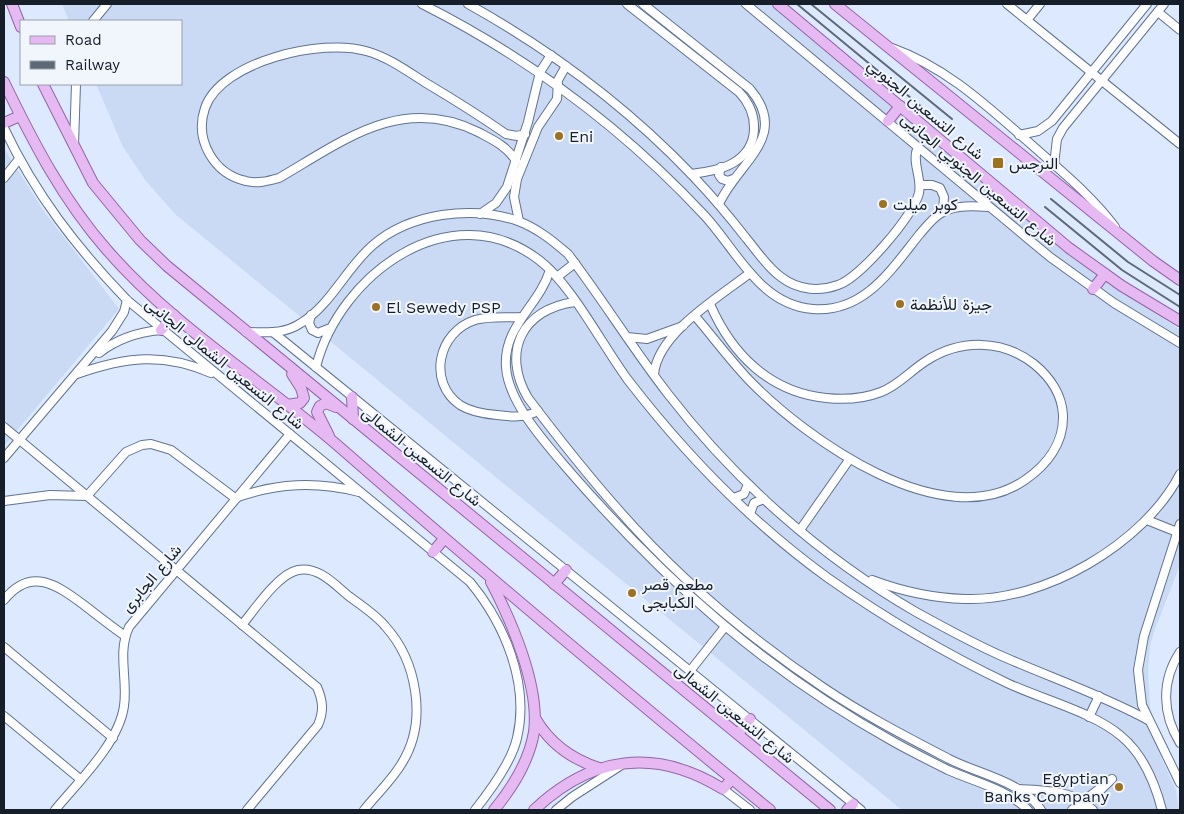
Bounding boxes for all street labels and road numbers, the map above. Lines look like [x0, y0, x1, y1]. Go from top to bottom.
street label: شارع التسعين الجنوبي [861, 55, 988, 167]
street label: شارع التسعين الجنوبي الجانبى [895, 109, 1060, 253]
street label: شارع التسعين الشمالى الجانبى [140, 293, 308, 435]
street label: شارع التسعين الشمالى [357, 402, 485, 512]
street label: شارع الجابرى [117, 540, 187, 618]
street label: شارع التسعين الشمالى [670, 659, 798, 769]

